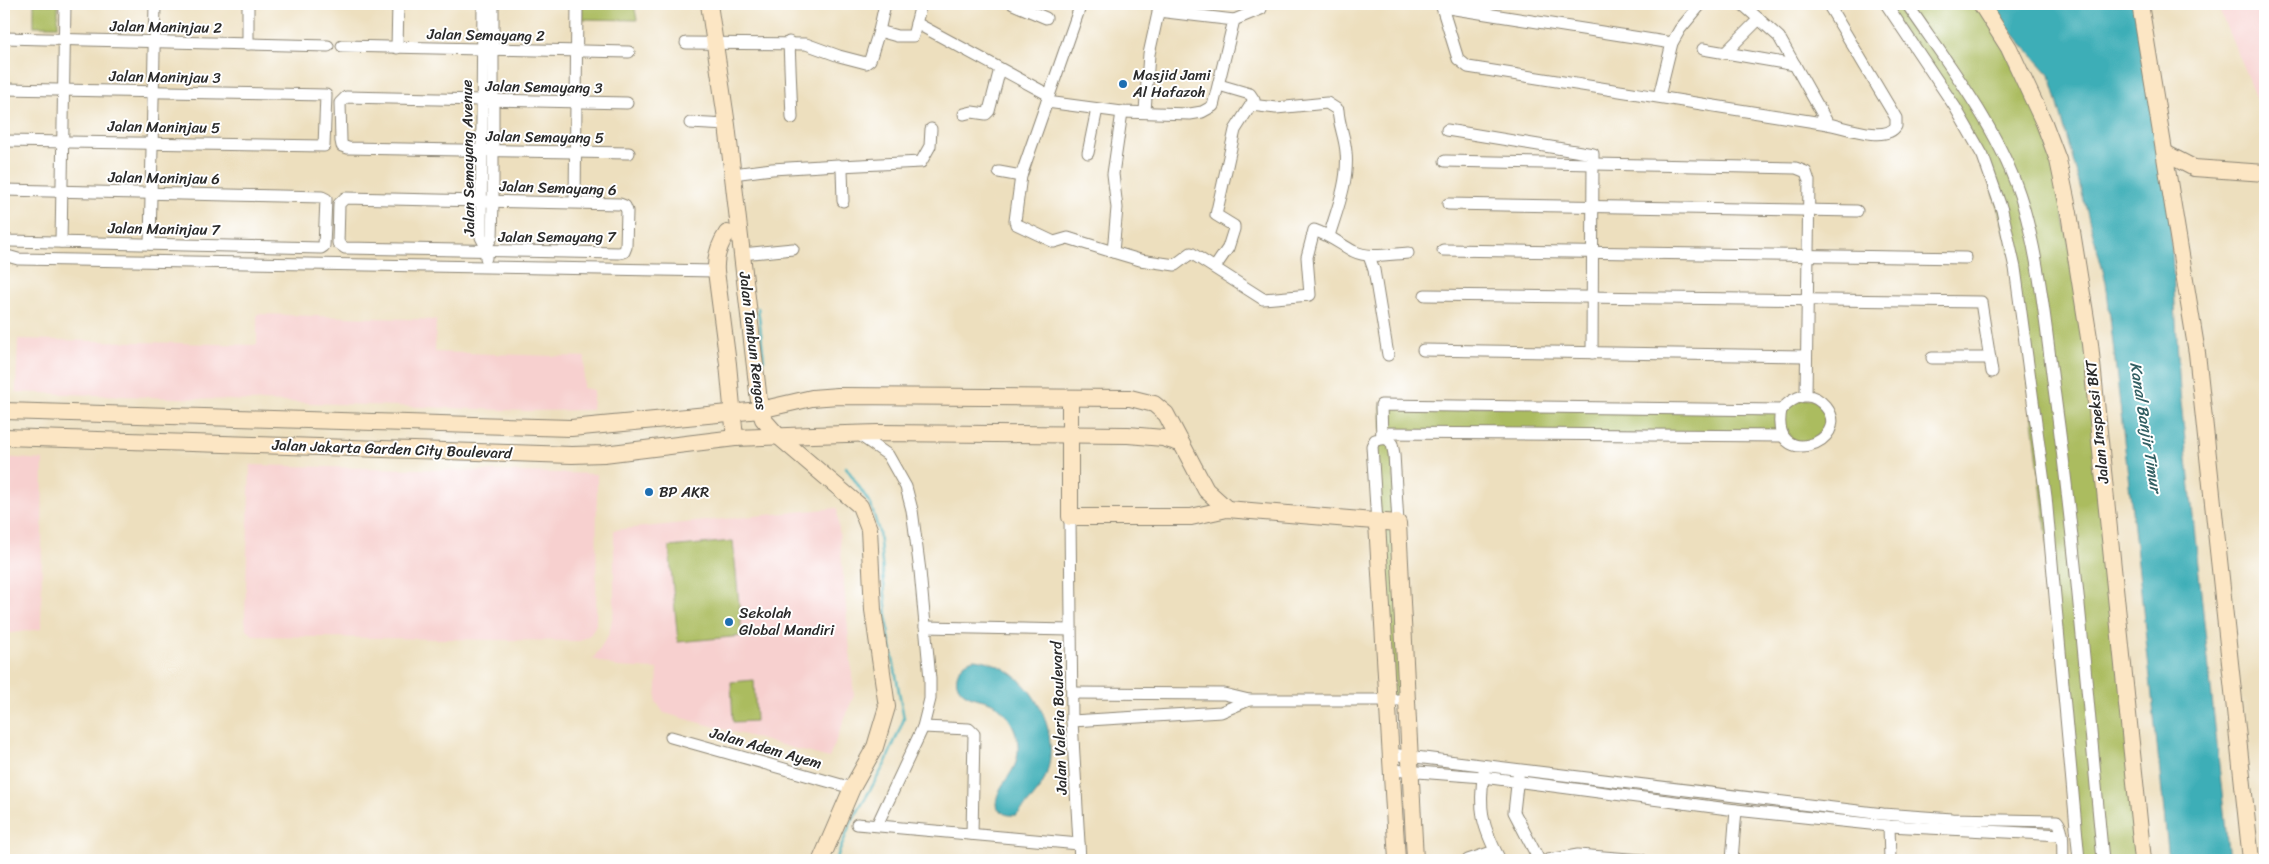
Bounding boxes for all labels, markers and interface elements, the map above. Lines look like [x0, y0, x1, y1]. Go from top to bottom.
street label: Jalan Maninjau 2 [109, 13, 223, 41]
street label: Jalan Semayang 2 [426, 21, 545, 49]
place label: Masjid Jami Al Hafazoh [1132, 62, 1212, 105]
street label: Jalan Maninjau 3 [108, 63, 221, 91]
street label: Jalan Semayang 3 [484, 73, 603, 101]
marker: Masjid Jami Al Hafazoh [1117, 78, 1129, 90]
street label: Jalan Semayang Avenue [454, 79, 482, 238]
street label: Jalan Maninjau 5 [106, 113, 221, 141]
street label: Jalan Semayang 5 [485, 123, 604, 151]
street label: Jalan Maninjau 6 [107, 164, 220, 192]
street label: Jalan Semayang 6 [498, 173, 617, 203]
street label: Jalan Maninjau 7 [107, 215, 222, 243]
street label: Jalan Semayang 7 [497, 224, 617, 250]
street label: Jalan Tambun Rengas [731, 269, 774, 412]
street label: Jalan Inspeksi BKT [2077, 357, 2117, 486]
water label: Kanal Banjir Timur [2121, 360, 2171, 497]
street label: Jalan Jakarta Garden City Boulevard [271, 432, 513, 466]
place label: BP AKR [659, 479, 709, 505]
marker: BP AKR [643, 486, 655, 498]
place label: Sekolah Global Mandiri [739, 600, 835, 643]
marker: Sekolah Global Mandiri [723, 616, 735, 628]
street label: Jalan Valeria Boulevard [1043, 640, 1075, 796]
street label: Jalan Adem Ayem [706, 719, 825, 776]

